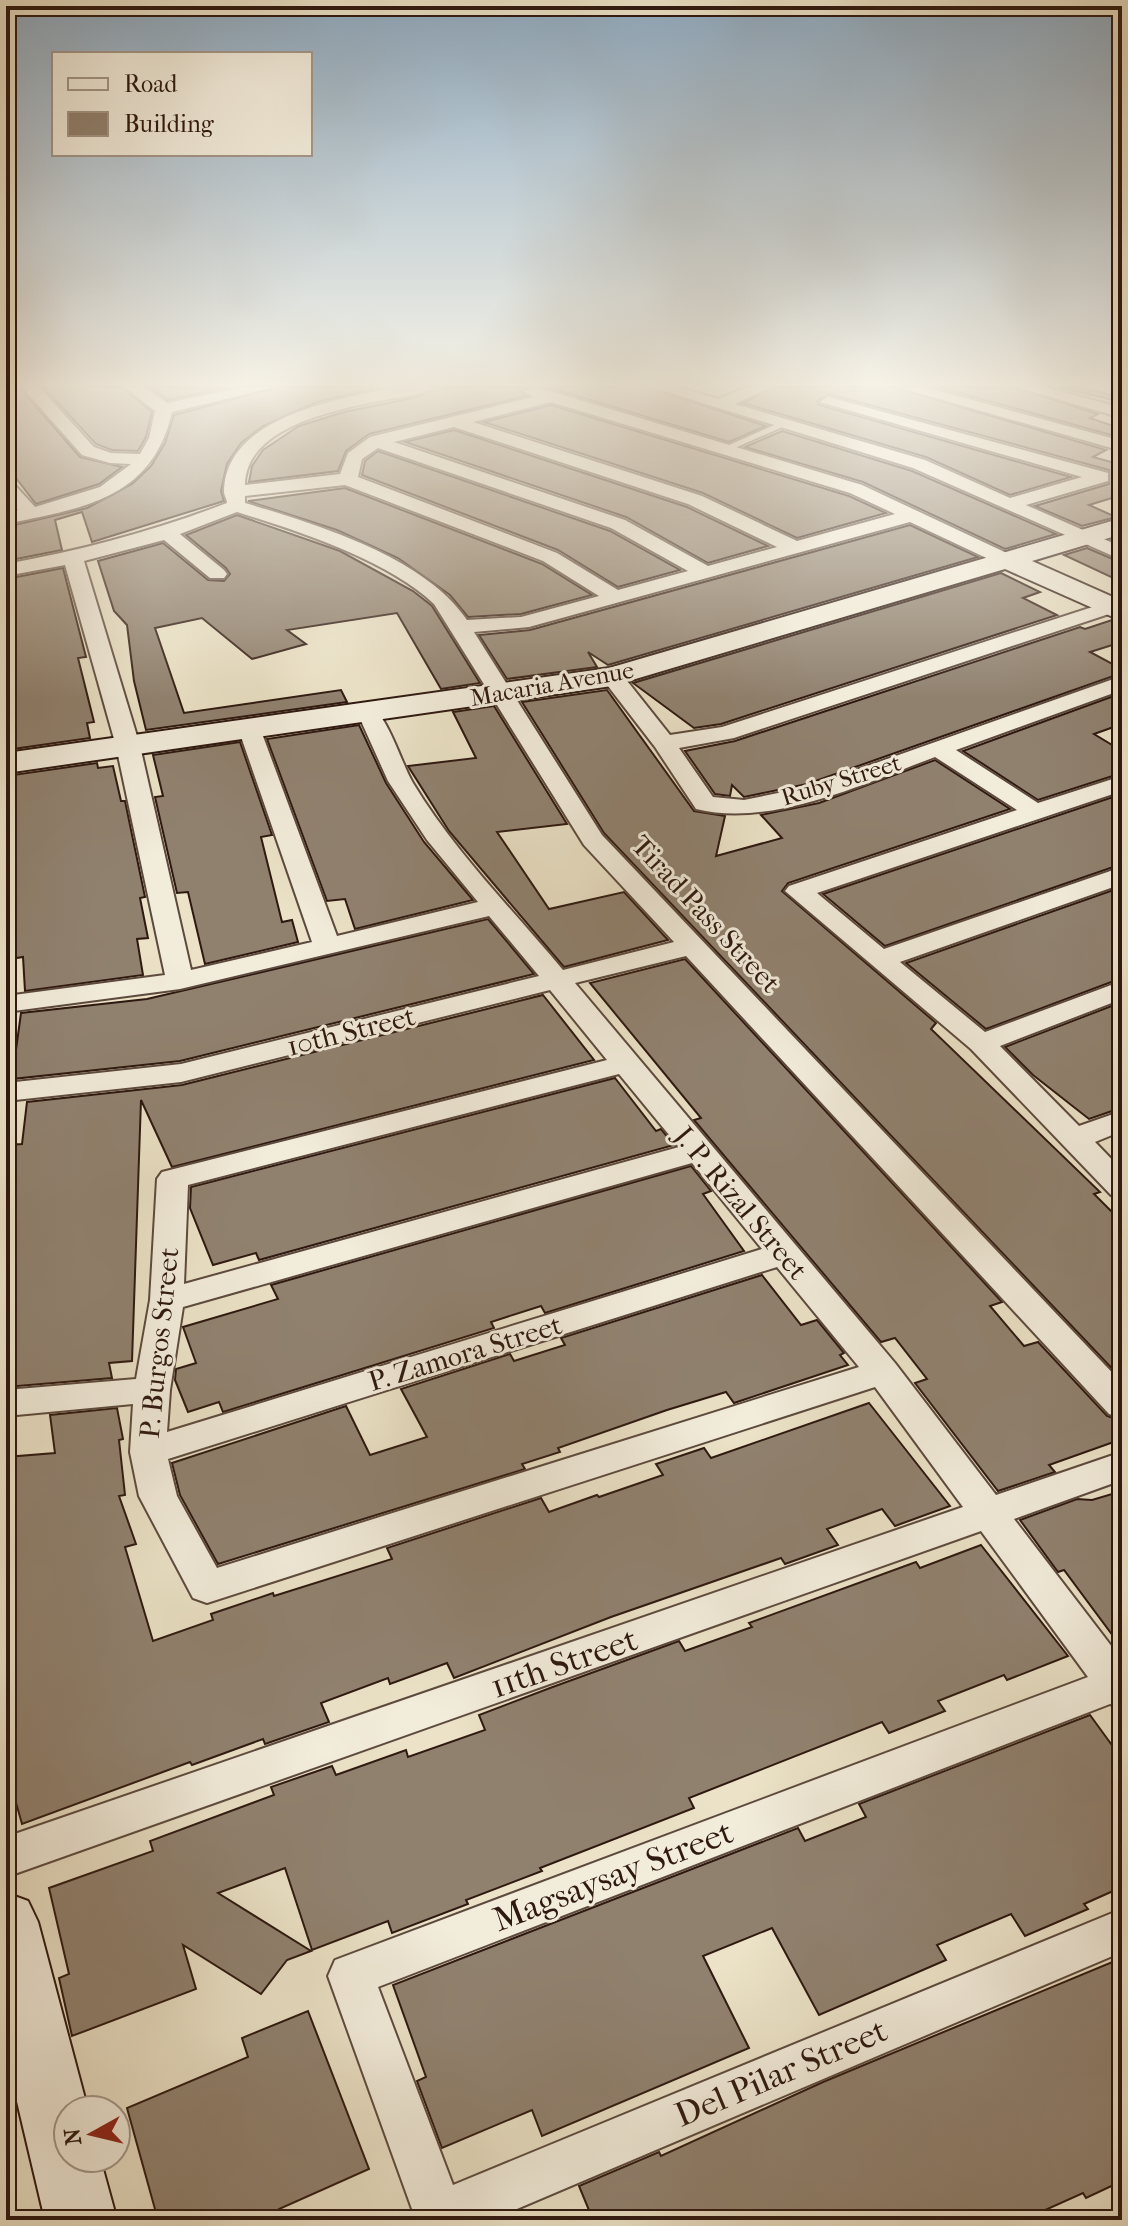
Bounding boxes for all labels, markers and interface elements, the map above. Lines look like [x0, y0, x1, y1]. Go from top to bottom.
legend [52, 52, 312, 156]
text: Road [124, 70, 178, 98]
text: Building [124, 110, 215, 138]
street label: Macaria Avenue [468, 656, 636, 712]
street label: Ruby Street [778, 748, 905, 811]
street label: Tirad Pass Street [625, 829, 787, 999]
street label: 10th Street [283, 999, 419, 1063]
street label: J. P. Rizal Street [666, 1118, 814, 1286]
street label: P. Burgos Street [133, 1246, 185, 1440]
street label: P. Zamora Street [364, 1308, 566, 1398]
street label: 11th Street [485, 1619, 643, 1707]
street label: Magsaysay Street [487, 1812, 739, 1940]
street label: Del Pilar Street [669, 2010, 893, 2136]
north arrow [52, 2094, 132, 2174]
text: N [59, 2126, 87, 2147]

